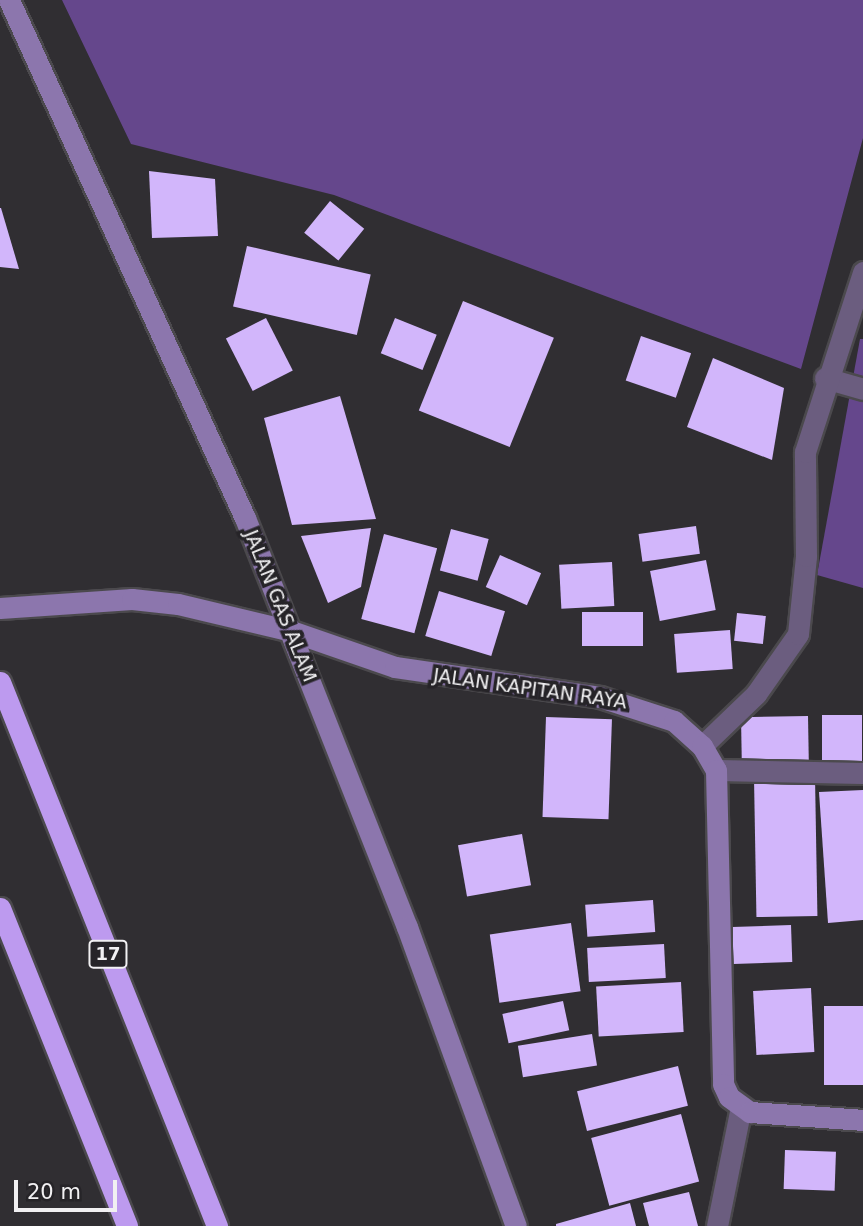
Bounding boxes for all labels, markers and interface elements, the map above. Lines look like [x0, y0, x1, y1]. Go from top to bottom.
street label: JALAN GAS ALAM [239, 527, 321, 685]
street label: JALAN KAPITAN RAYA [432, 664, 628, 714]
road number: 17 [87, 939, 129, 968]
scale bar [18, 1166, 121, 1210]
text: 20 m [27, 1180, 81, 1204]

